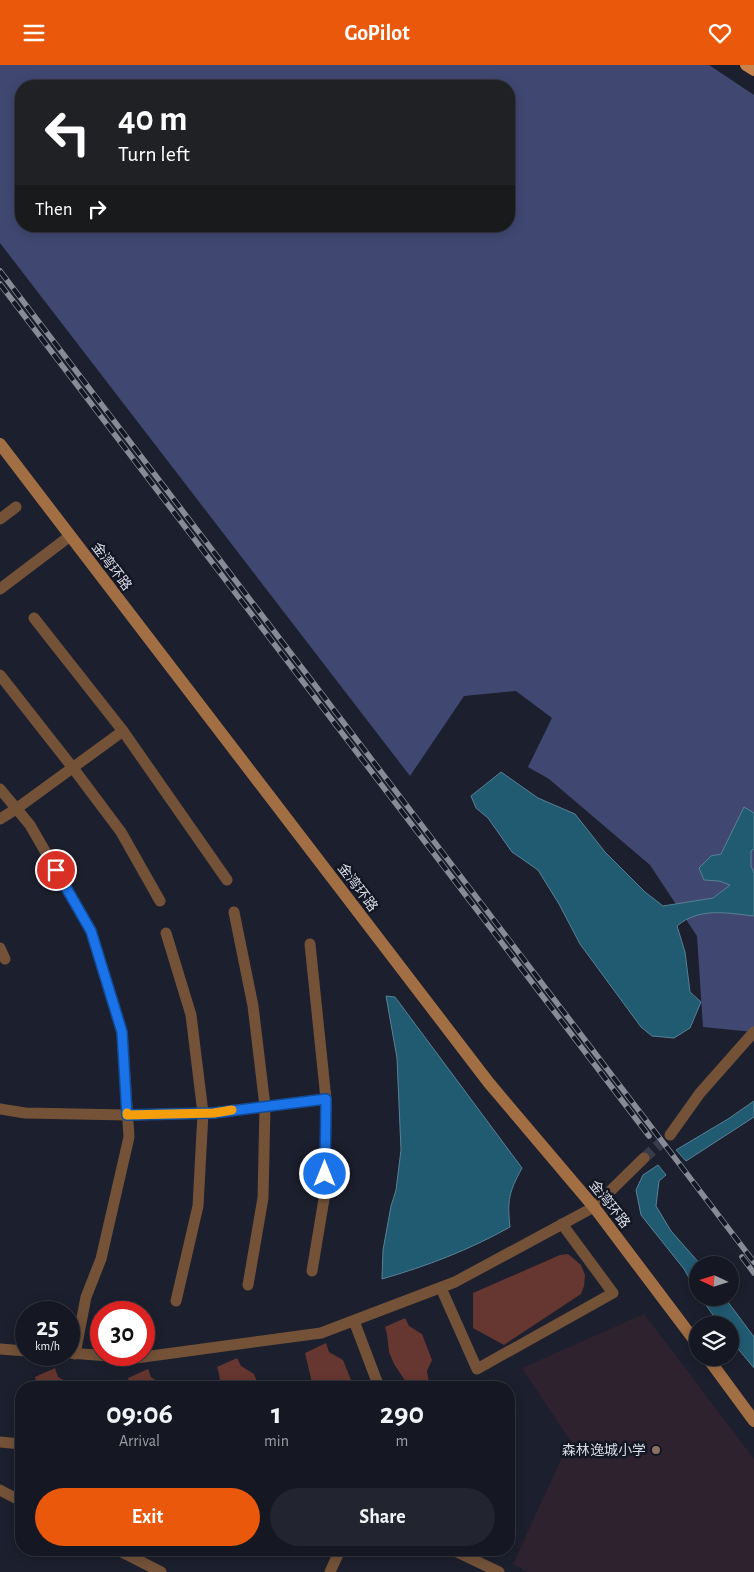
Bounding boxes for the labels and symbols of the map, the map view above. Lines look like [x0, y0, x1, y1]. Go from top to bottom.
street label: 金湾环路 [89, 539, 134, 593]
pin [35, 849, 77, 891]
street label: 金湾环路 [335, 860, 380, 914]
position arrow [298, 1147, 350, 1199]
street label: 金湾环路 [586, 1178, 633, 1231]
north arrow [689, 1256, 739, 1306]
speed limit sign: 30 [90, 1301, 155, 1366]
place label: 森林逸城小学 [562, 1443, 646, 1458]
marker: 森林逸城小学 [650, 1444, 662, 1456]

